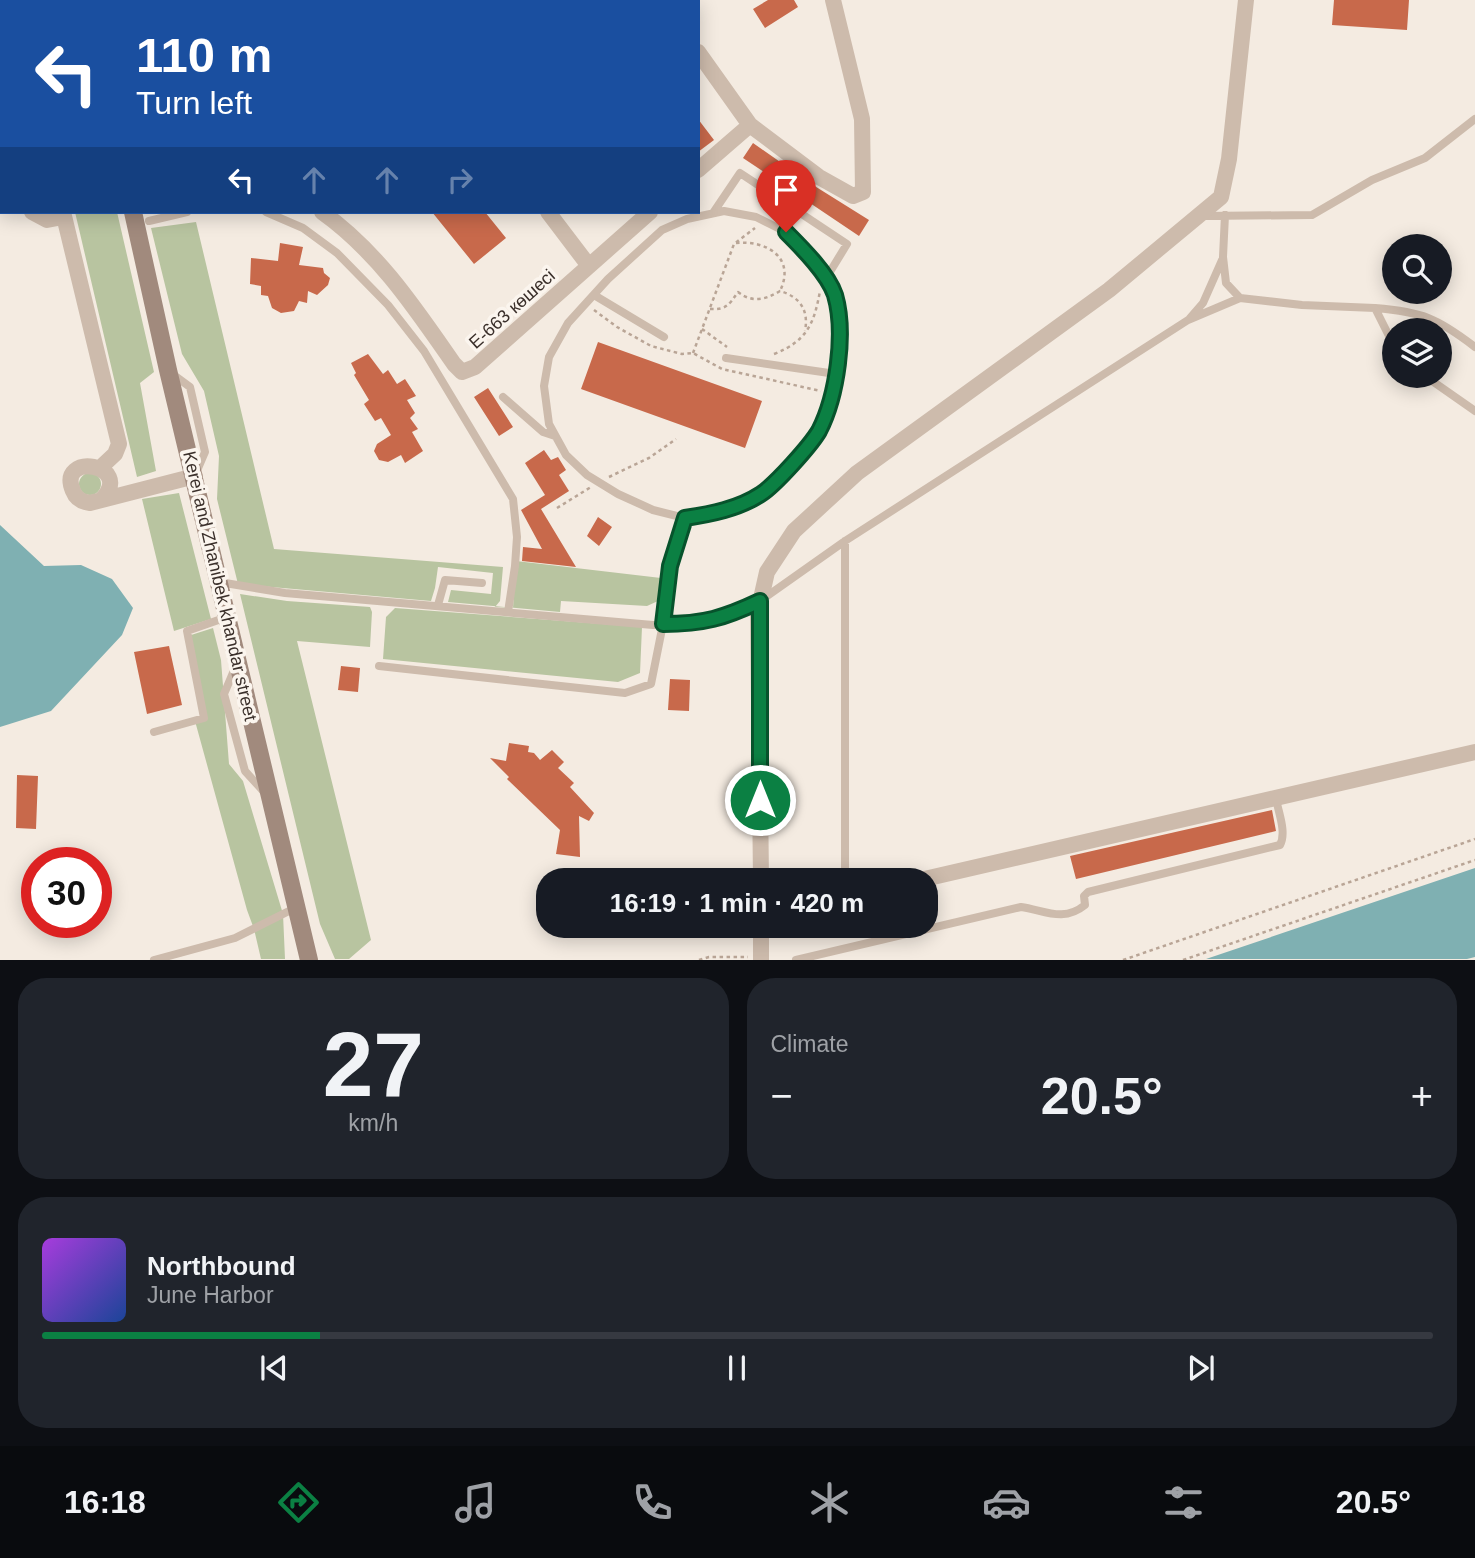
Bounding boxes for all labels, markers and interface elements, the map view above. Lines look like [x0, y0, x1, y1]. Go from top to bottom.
icon: left [21, 28, 112, 119]
text: 110 m [136, 28, 272, 82]
text: Turn left [136, 85, 252, 121]
pin [756, 160, 816, 232]
icon: left [222, 161, 260, 199]
icon: ahead [295, 161, 333, 199]
icon: ahead [368, 161, 406, 199]
icon: right [441, 161, 479, 199]
icon: arrive [767, 171, 805, 209]
map controls [1382, 234, 1452, 388]
button: search [1382, 234, 1452, 304]
street label: Е-663 көшесі [465, 265, 559, 353]
button: layers [1382, 318, 1452, 388]
street label: Kerei and Zhanibek khandar street [179, 449, 261, 723]
position arrow [723, 763, 797, 837]
speed limit sign: 30 [21, 847, 112, 938]
text: 16:19 · 1 min · 420 m [610, 888, 864, 918]
text: 27 [323, 1014, 424, 1115]
text: Climate [771, 1031, 848, 1057]
text: 20.5° [1041, 1067, 1163, 1125]
text: − [771, 1075, 793, 1117]
text: + [1411, 1075, 1433, 1117]
text: km/h [348, 1110, 398, 1136]
text: Northbound [147, 1251, 296, 1281]
text: June Harbor [147, 1282, 274, 1308]
icon: previous [255, 1349, 293, 1387]
icon: pause [718, 1349, 756, 1387]
icon: next [1182, 1349, 1220, 1387]
icon: directions [274, 1478, 323, 1527]
icon: music [451, 1478, 500, 1527]
icon: phone [628, 1478, 677, 1527]
icon: climate [805, 1478, 854, 1527]
icon: car [982, 1478, 1031, 1527]
icon: filters [1159, 1478, 1208, 1527]
text: 16:18 [64, 1484, 146, 1520]
text: 20.5° [1336, 1484, 1411, 1520]

